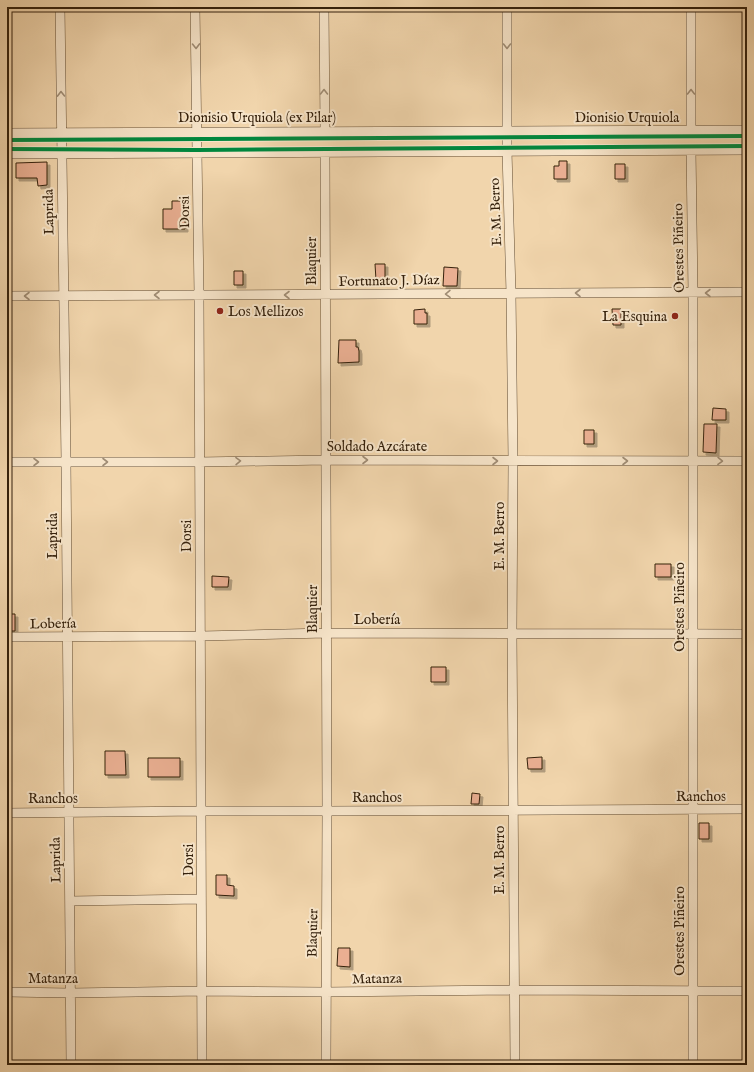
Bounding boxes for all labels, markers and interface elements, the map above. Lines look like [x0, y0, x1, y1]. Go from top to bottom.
one-way arrow [192, 43, 200, 49]
one-way arrow [503, 43, 511, 49]
one-way arrow [320, 89, 328, 95]
one-way arrow [687, 89, 695, 95]
one-way arrow [57, 91, 65, 97]
street label: Dionisio Urquiola (ex Pilar) [178, 109, 336, 127]
street label: Dionisio Urquiola [575, 109, 680, 127]
street label: E. M. Berro [486, 177, 506, 247]
street label: Laprida [40, 188, 58, 235]
street label: Dorsi [176, 195, 194, 228]
street label: Orestes Piñeiro [669, 203, 689, 293]
street label: Blaquier [303, 237, 321, 285]
street label: Fortunato J. Díaz [338, 271, 440, 291]
one-way arrow [445, 289, 451, 298]
one-way arrow [575, 289, 581, 297]
one-way arrow [705, 289, 711, 297]
one-way arrow [24, 291, 30, 300]
one-way arrow [154, 291, 160, 299]
one-way arrow [284, 291, 290, 299]
place label: Los Mellizos [228, 303, 304, 321]
marker: Los Mellizos [215, 306, 225, 316]
place label: La Esquina [602, 308, 668, 326]
marker: La Esquina [670, 311, 680, 321]
street label: Soldado Azcárate [327, 438, 428, 456]
one-way arrow [362, 456, 368, 464]
one-way arrow [235, 457, 241, 466]
one-way arrow [492, 457, 498, 465]
one-way arrow [622, 457, 628, 465]
one-way arrow [717, 457, 723, 465]
one-way arrow [33, 458, 39, 466]
one-way arrow [102, 458, 108, 466]
street label: E. M. Berro [491, 501, 509, 570]
street label: Laprida [44, 512, 62, 559]
street label: Dorsi [178, 519, 196, 552]
street label: Orestes Piñeiro [671, 562, 689, 652]
street label: Blaquier [304, 585, 322, 633]
street label: Lobería [354, 611, 401, 629]
street label: Lobería [30, 615, 77, 633]
street label: Ranchos [676, 788, 726, 806]
street label: Ranchos [352, 789, 402, 807]
street label: Ranchos [28, 790, 78, 808]
street label: E. M. Berro [491, 825, 509, 894]
street label: Laprida [47, 836, 65, 883]
street label: Dorsi [180, 843, 198, 876]
street label: Orestes Piñeiro [671, 886, 689, 976]
street label: Blaquier [304, 909, 322, 957]
street label: Matanza [28, 970, 79, 988]
street label: Matanza [352, 970, 403, 988]

